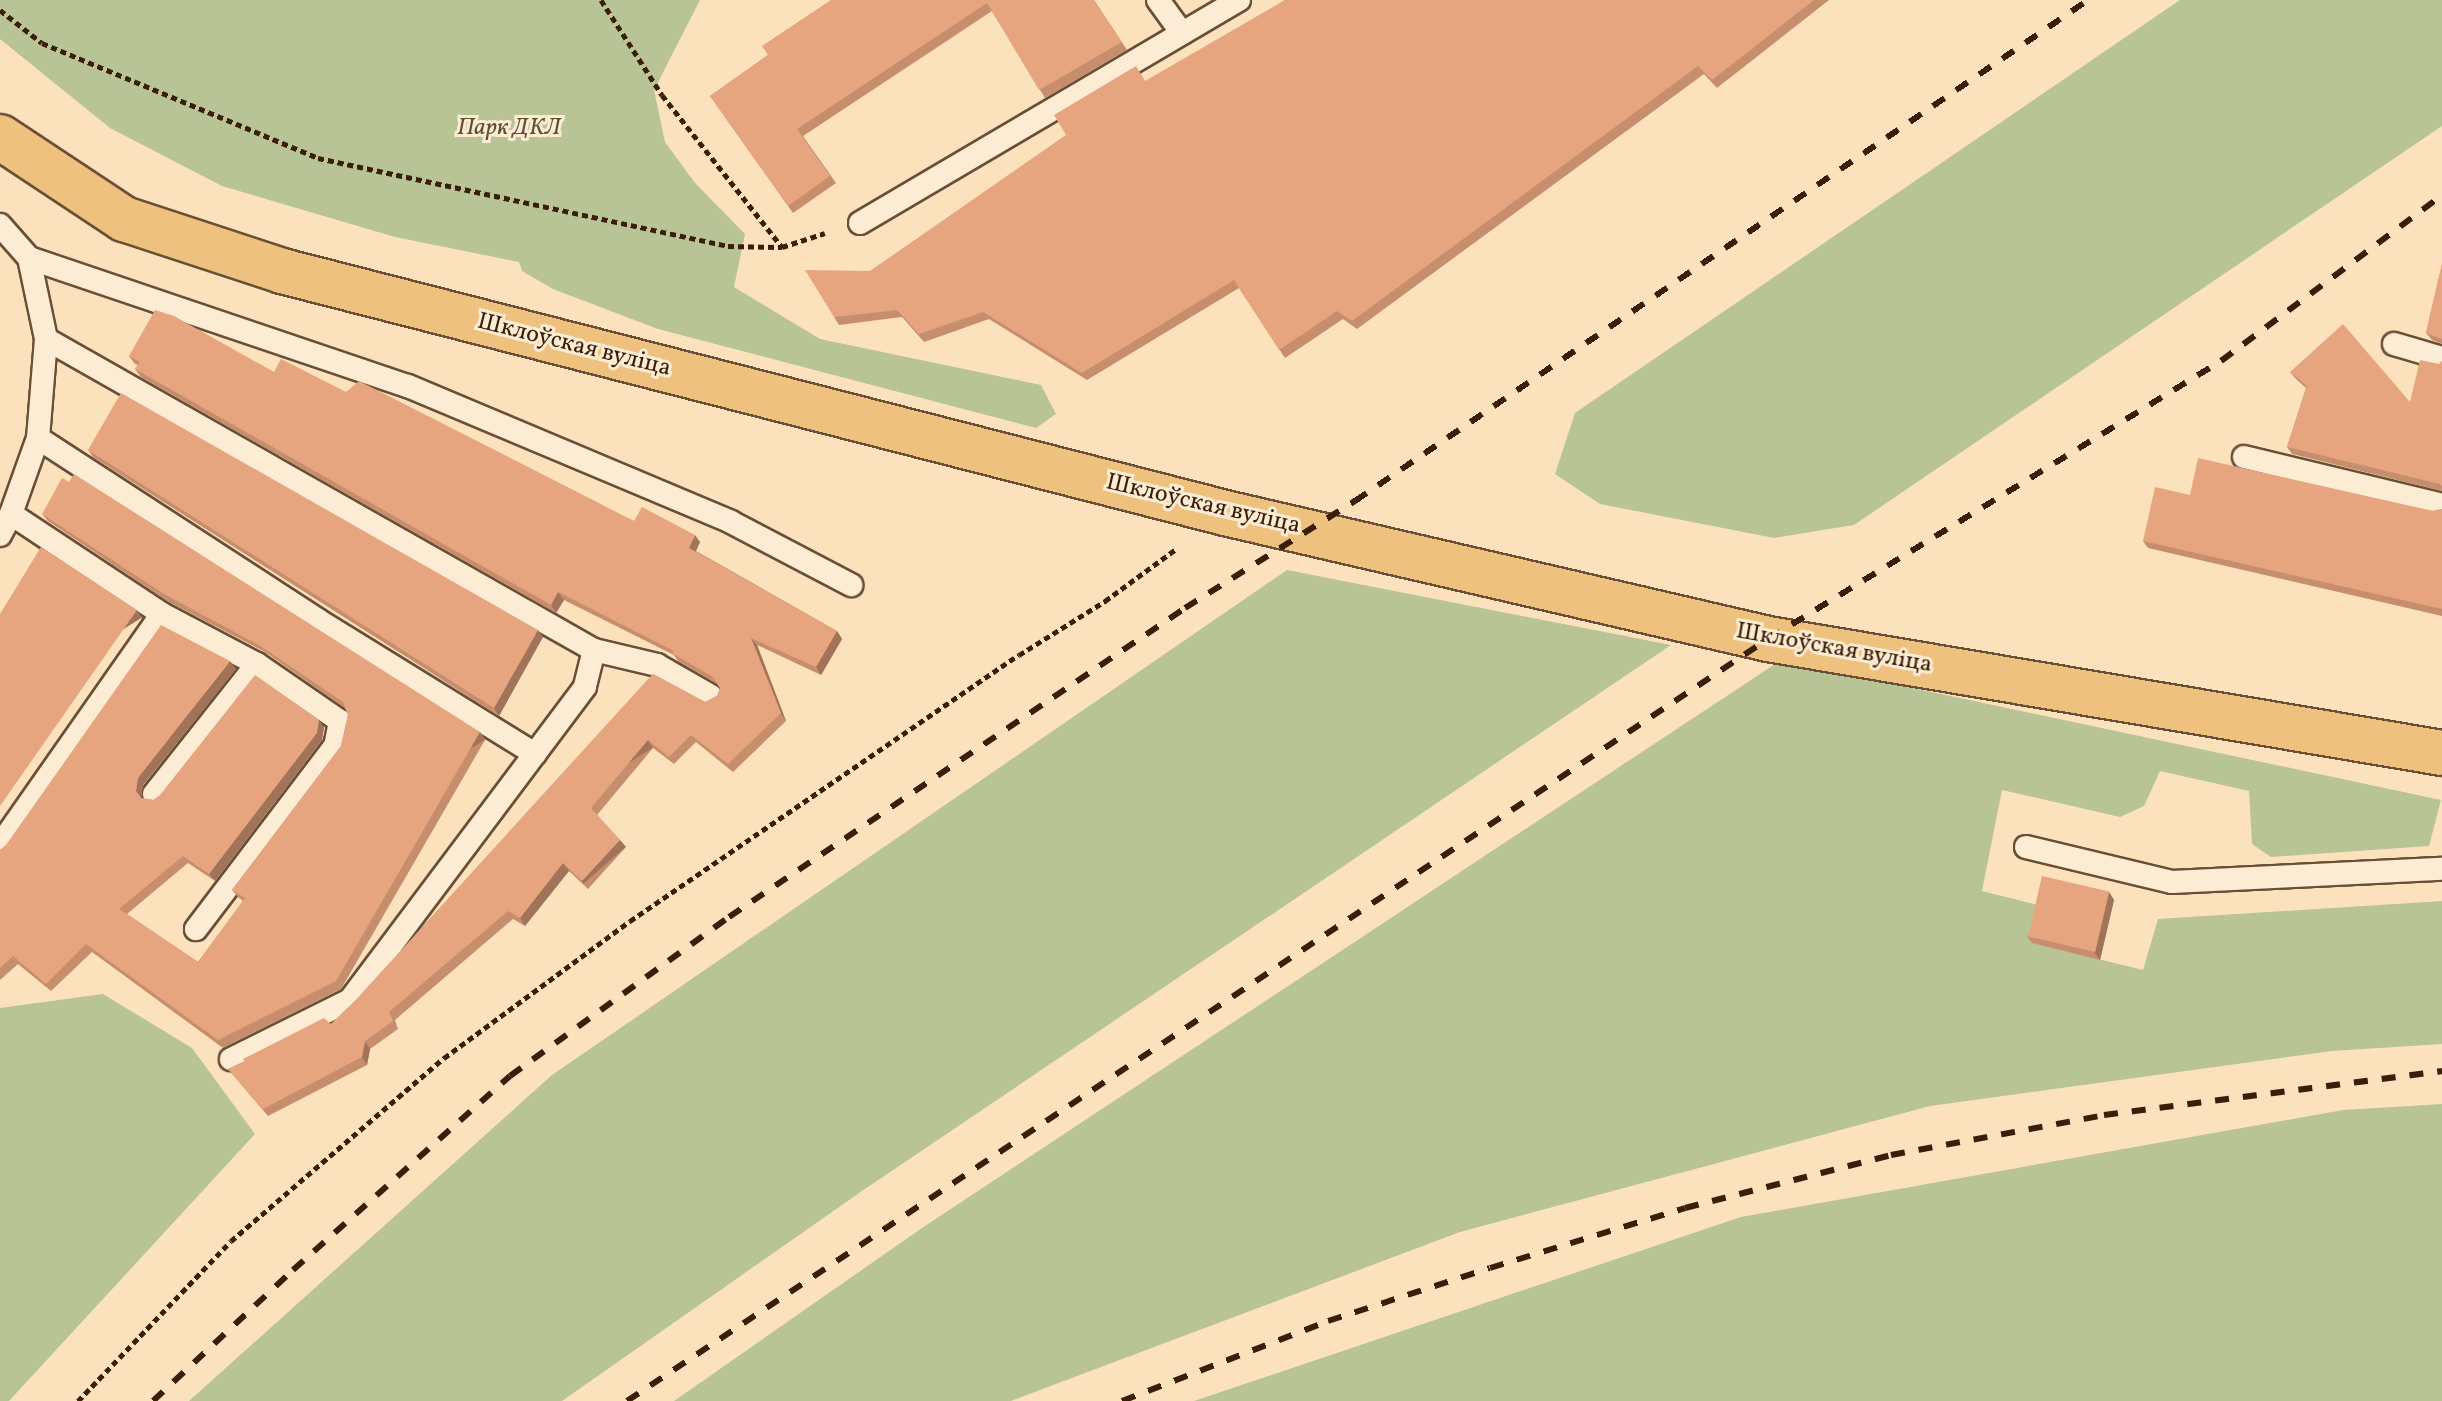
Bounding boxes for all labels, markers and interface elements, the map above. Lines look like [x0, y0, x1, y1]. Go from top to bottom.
park label: Парк ДКЛ [457, 115, 561, 143]
street label: Шклоўская вуліца [474, 308, 674, 384]
street label: Шклоўская вуліца [1103, 469, 1303, 541]
street label: Шклоўская вуліца [1734, 618, 1934, 680]

